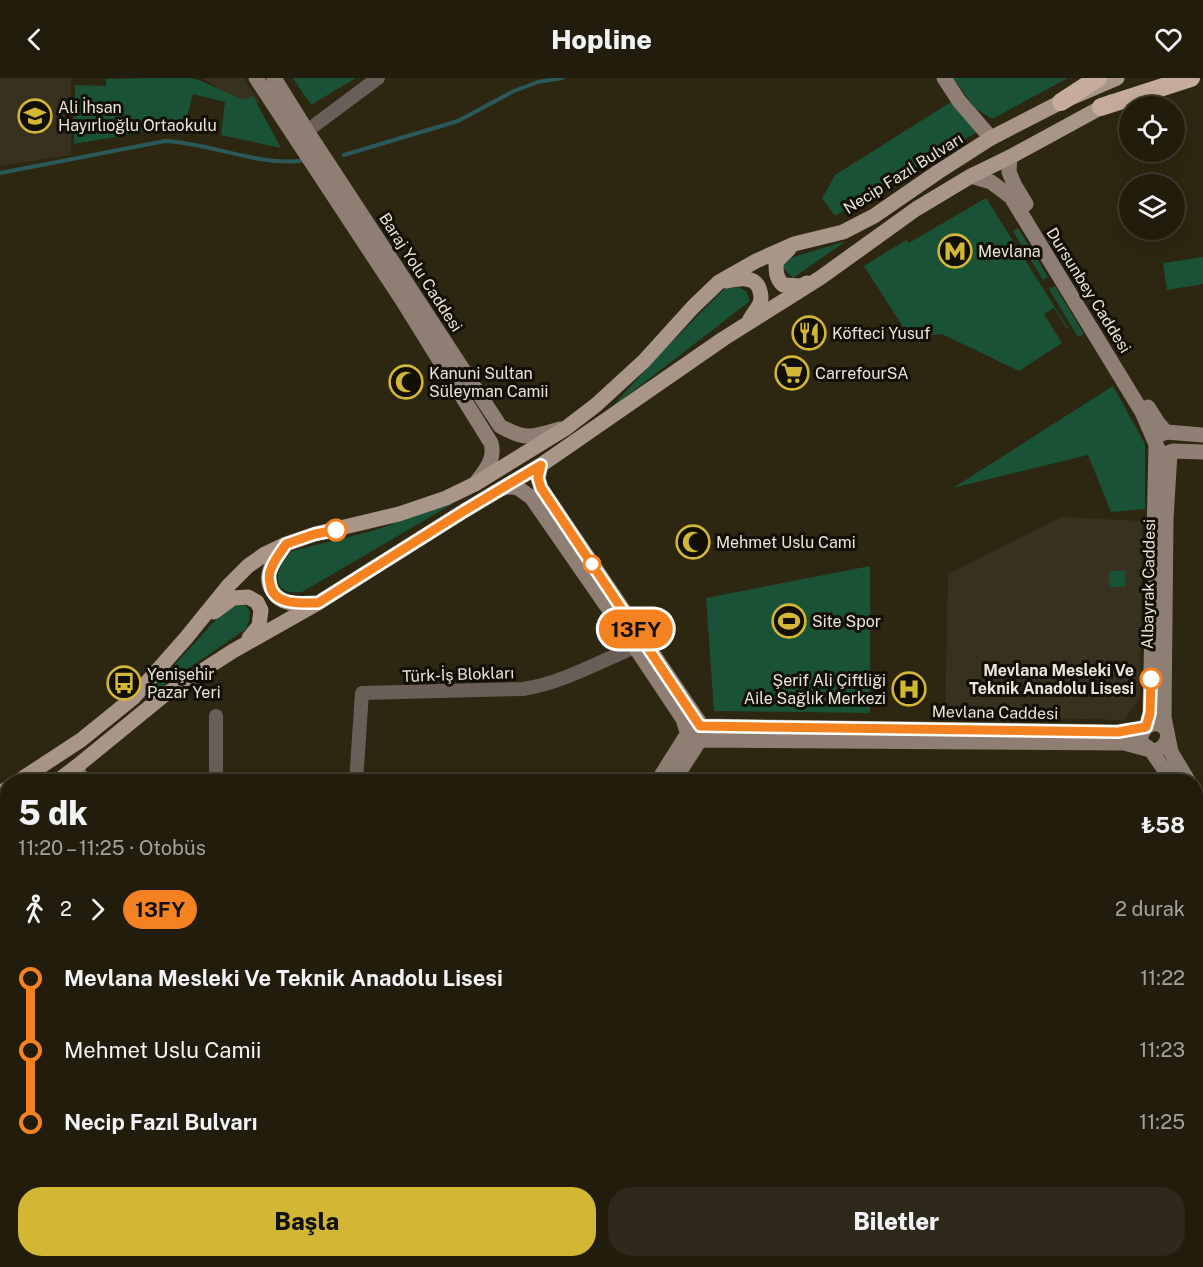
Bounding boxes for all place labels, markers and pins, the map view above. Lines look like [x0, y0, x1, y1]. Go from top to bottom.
place label: Ali İhsan Hayırlıoğlu Ortaokulu [58, 97, 217, 135]
school or university icon: Ali İhsan Hayırlıoğlu Ortaokulu [17, 98, 53, 134]
metro station icon: Mevlana [937, 233, 973, 269]
place label: Mevlana [978, 242, 1041, 261]
restaurant icon: Köfteci Yusuf [791, 315, 827, 351]
place label: Köfteci Yusuf [832, 324, 930, 343]
supermarket icon: CarrefourSA [774, 355, 810, 391]
mosque icon: Kanuni Sultan Süleyman Camii [388, 364, 424, 400]
place label: Kanuni Sultan Süleyman Camii [429, 364, 548, 401]
place label: CarrefourSA [815, 364, 909, 383]
unlabelled marker [325, 519, 347, 541]
mosque icon: Mehmet Uslu Cami [675, 524, 711, 560]
place label: Mehmet Uslu Cami [716, 533, 856, 552]
unlabelled marker [583, 555, 601, 573]
sports icon: Site Spor [771, 603, 807, 639]
place label: Site Spor [812, 612, 881, 631]
place label: Mevlana Mesleki Ve Teknik Anadolu Lisesi [969, 661, 1134, 698]
bus stop icon: Yenişehir Pazar Yeri [106, 665, 142, 701]
place label: Yenişehir Pazar Yeri [147, 665, 221, 702]
marker: Mevlana Mesleki Ve Teknik Anadolu Lisesi [1140, 668, 1162, 690]
place label: Şerif Ali Çiftliği Aile Sağlık Merkezi [744, 671, 886, 708]
hospital icon: Şerif Ali Çiftliği Aile Sağlık Merkezi [891, 671, 927, 707]

